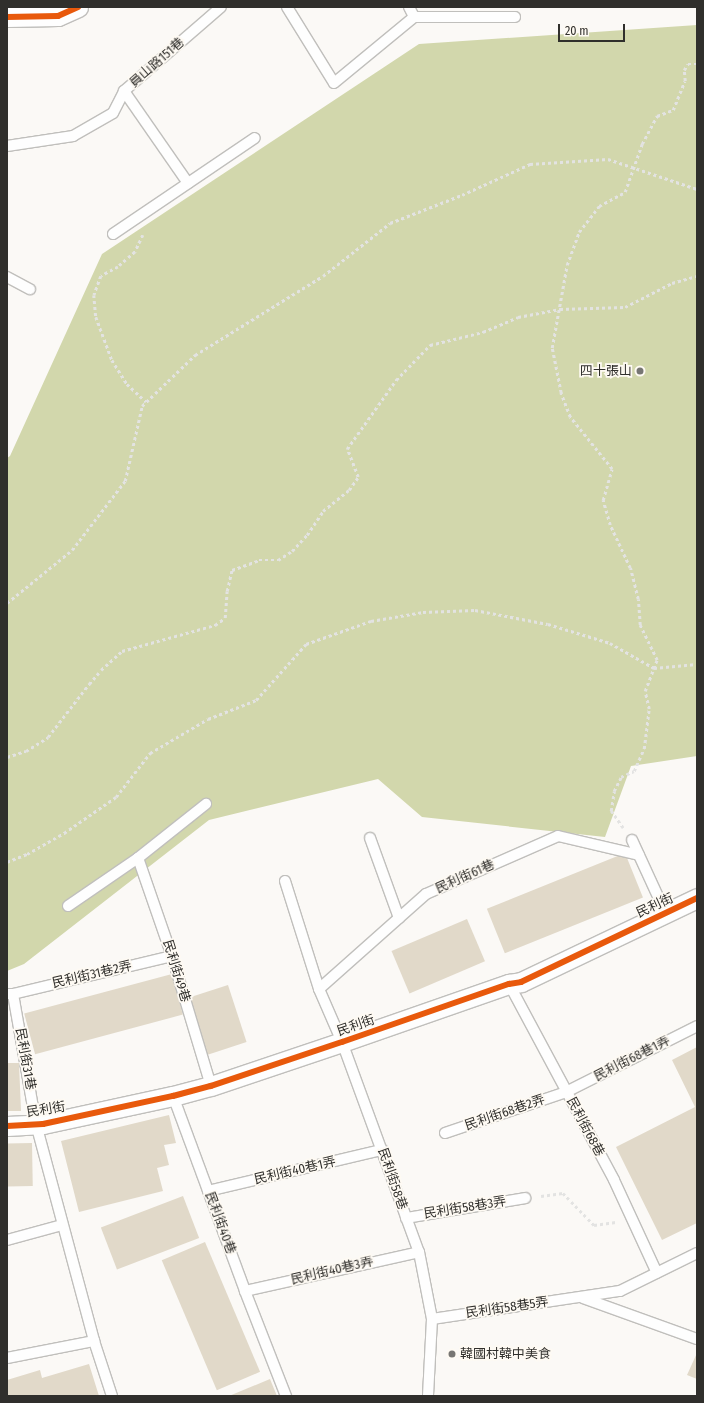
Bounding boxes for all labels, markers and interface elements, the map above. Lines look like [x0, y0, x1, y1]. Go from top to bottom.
scale bar [560, 16, 627, 42]
text: 20 m [565, 24, 589, 38]
street label: 員山路151巷 [126, 35, 188, 91]
place label: 四十張山 [580, 363, 632, 379]
marker: 四十張山 [635, 366, 645, 376]
street label: 民利街61巷 [433, 857, 497, 897]
street label: 民利街 [634, 891, 676, 921]
street label: 民利街49巷 [159, 938, 193, 1004]
street label: 民利街31巷2弄 [51, 958, 133, 992]
street label: 民利街 [335, 1012, 377, 1040]
street label: 民利街31巷 [12, 1027, 38, 1091]
street label: 民利街68巷1弄 [591, 1033, 673, 1085]
street label: 民利街68巷2弄 [463, 1092, 547, 1134]
street label: 民利街68巷 [563, 1095, 607, 1159]
street label: 民利街 [26, 1099, 66, 1121]
street label: 民利街58巷 [374, 1146, 410, 1212]
street label: 民利街40巷1弄 [253, 1154, 337, 1188]
street label: 民利街40巷 [202, 1190, 238, 1256]
street label: 民利街58巷3弄 [423, 1194, 507, 1222]
street label: 民利街40巷3弄 [289, 1254, 375, 1288]
street label: 民利街58巷5弄 [465, 1294, 549, 1322]
place label: 韓國村韓中美食 [460, 1346, 551, 1362]
marker: 韓國村韓中美食 [447, 1349, 457, 1359]

